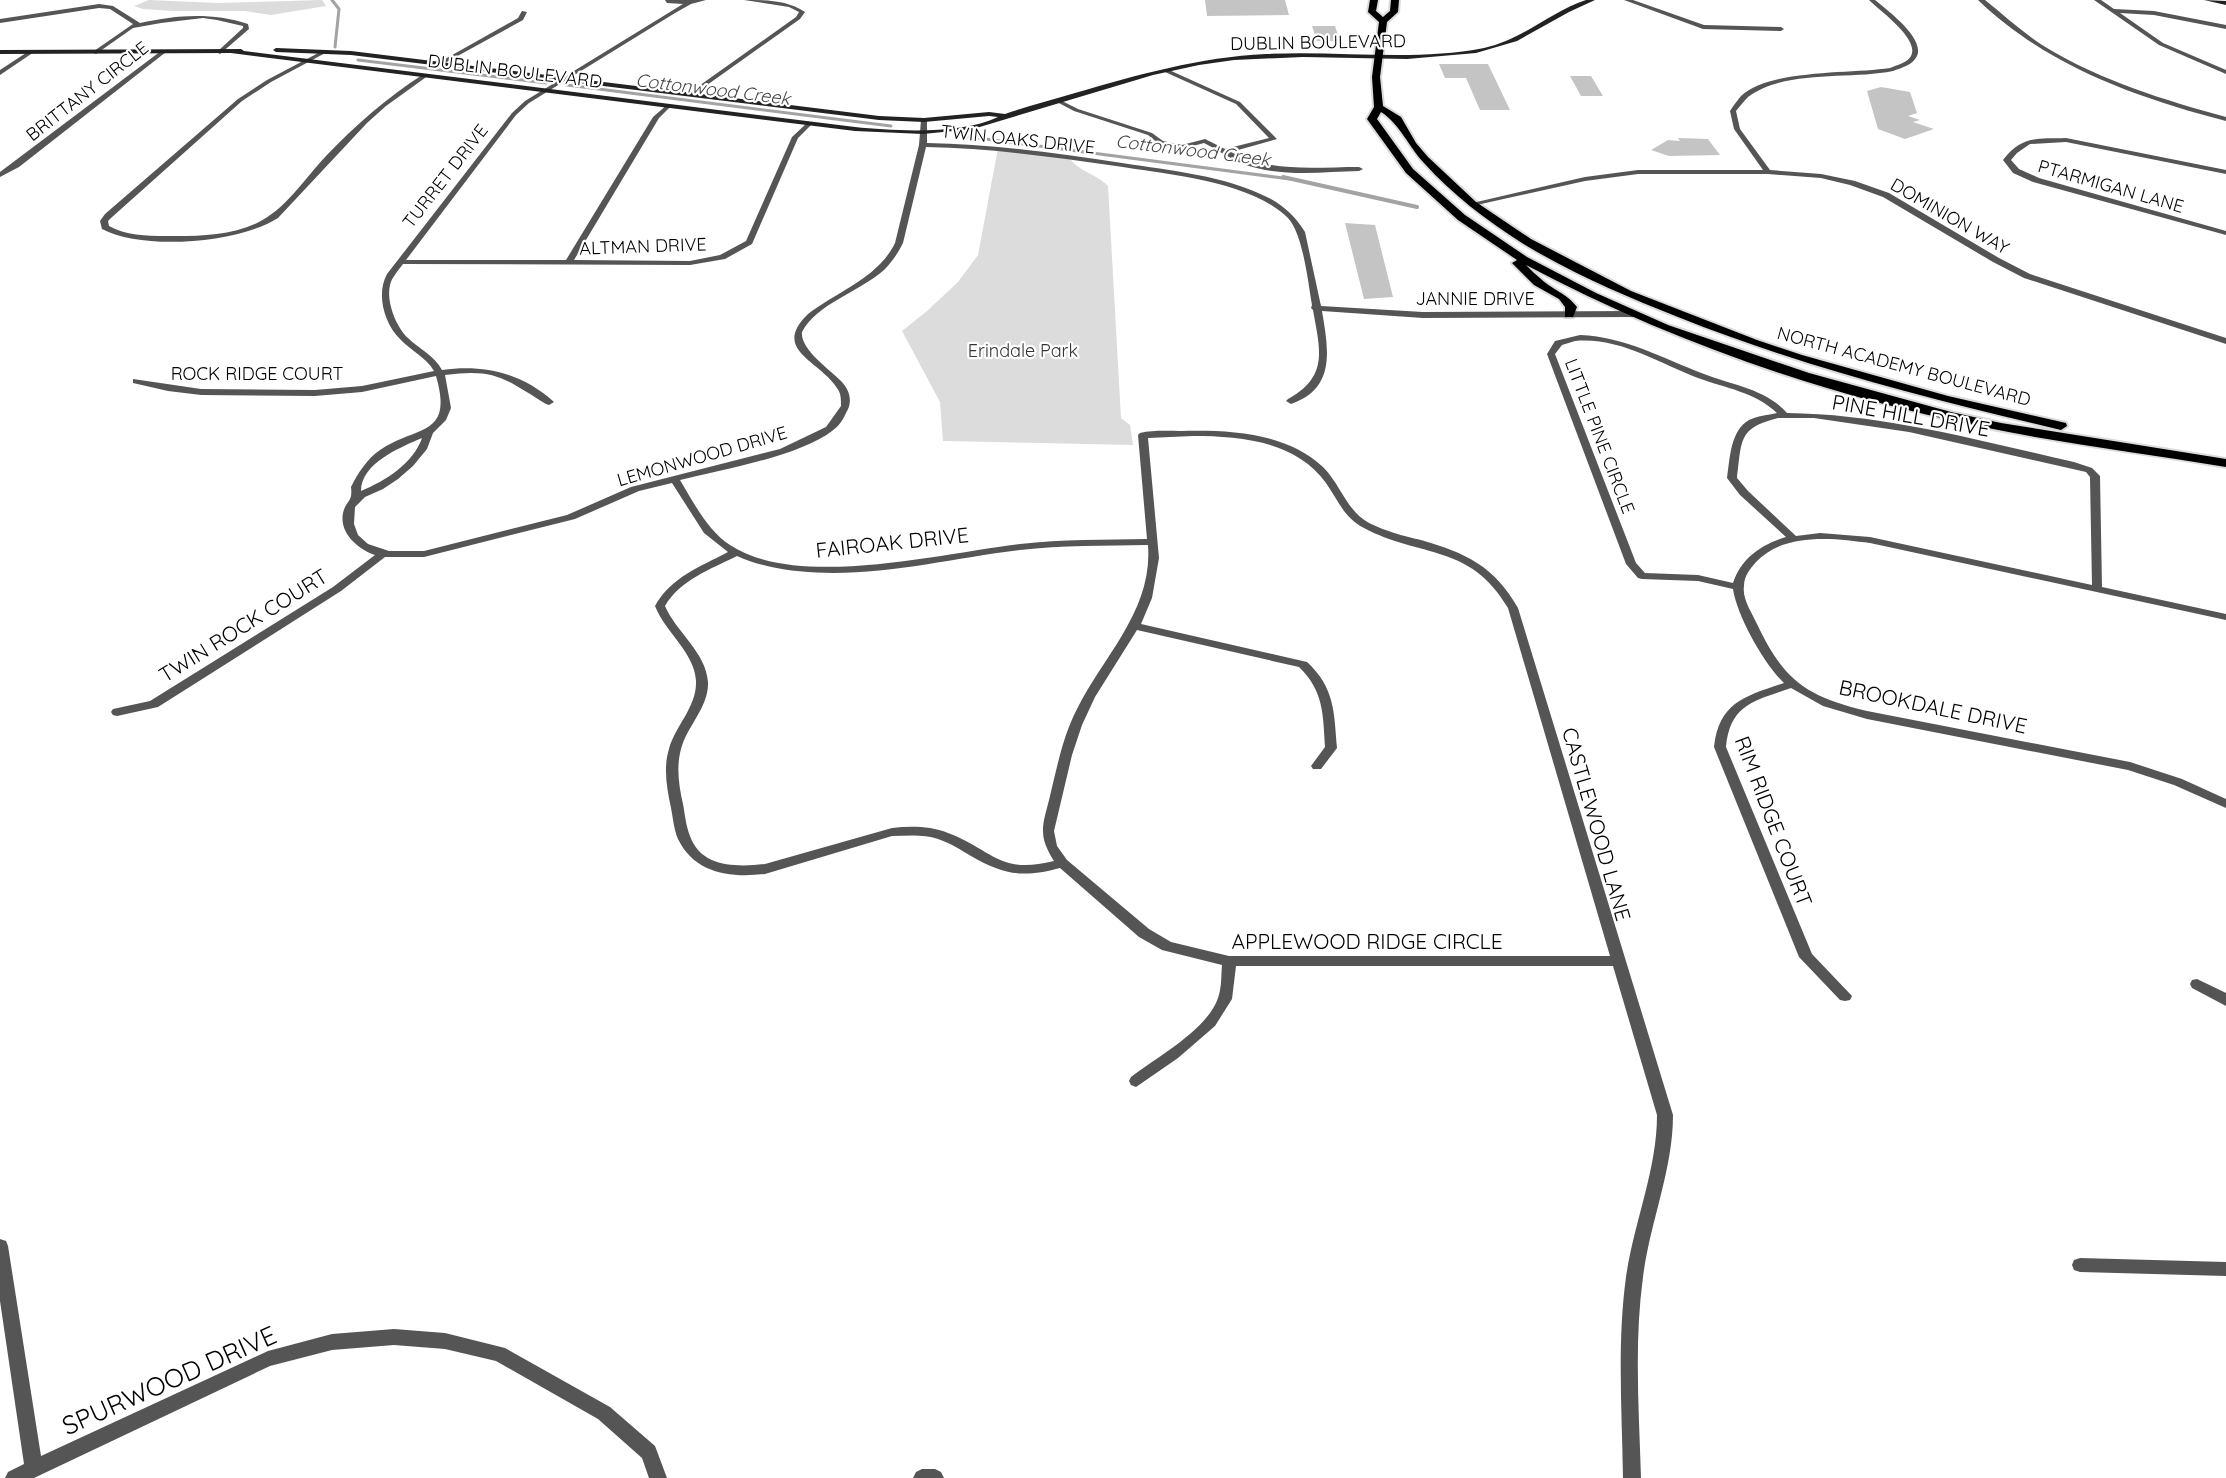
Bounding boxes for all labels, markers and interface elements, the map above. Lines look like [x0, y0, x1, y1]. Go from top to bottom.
street label: DUBLIN BOULEVARD [1230, 29, 1406, 55]
street label: BRITTANY CIRCLE [21, 36, 153, 146]
street label: DUBLIN BOULEVARD [426, 49, 604, 93]
water label: Cottonwood Creek [634, 68, 793, 110]
street label: TURRET DRIVE [397, 119, 493, 233]
street label: TWIN OAKS DRIVE [940, 119, 1096, 159]
water label: Cottonwood Creek [1114, 129, 1273, 171]
street label: PTARMIGAN LANE [2035, 154, 2187, 218]
street label: DOMINION WAY [1886, 173, 2014, 259]
street label: ALTMAN DRIVE [579, 232, 707, 260]
street label: JANNIE DRIVE [1415, 287, 1535, 310]
street label: NORTH ACADEMY BOULEVARD [1775, 321, 2033, 411]
park label: Erindale Park [968, 339, 1078, 362]
street label: LITTLE PINE CIRCLE [1560, 355, 1640, 517]
street label: ROCK RIDGE COURT [171, 362, 343, 385]
street label: PINE HILL DRIVE [1830, 388, 1992, 442]
street label: LEMONWOOD DRIVE [614, 421, 790, 491]
street label: FAIROAK DRIVE [814, 521, 970, 563]
street label: TWIN ROCK COURT [154, 563, 332, 687]
street label: BROOKDALE DRIVE [1837, 673, 2029, 739]
street label: CASTLEWOOD LANE [1557, 724, 1637, 924]
street label: RIM RIDGE COURT [1730, 732, 1818, 910]
street label: APPLEWOOD RIDGE CIRCLE [1231, 928, 1503, 954]
street label: SPURWOOD DRIVE [57, 1318, 281, 1442]

